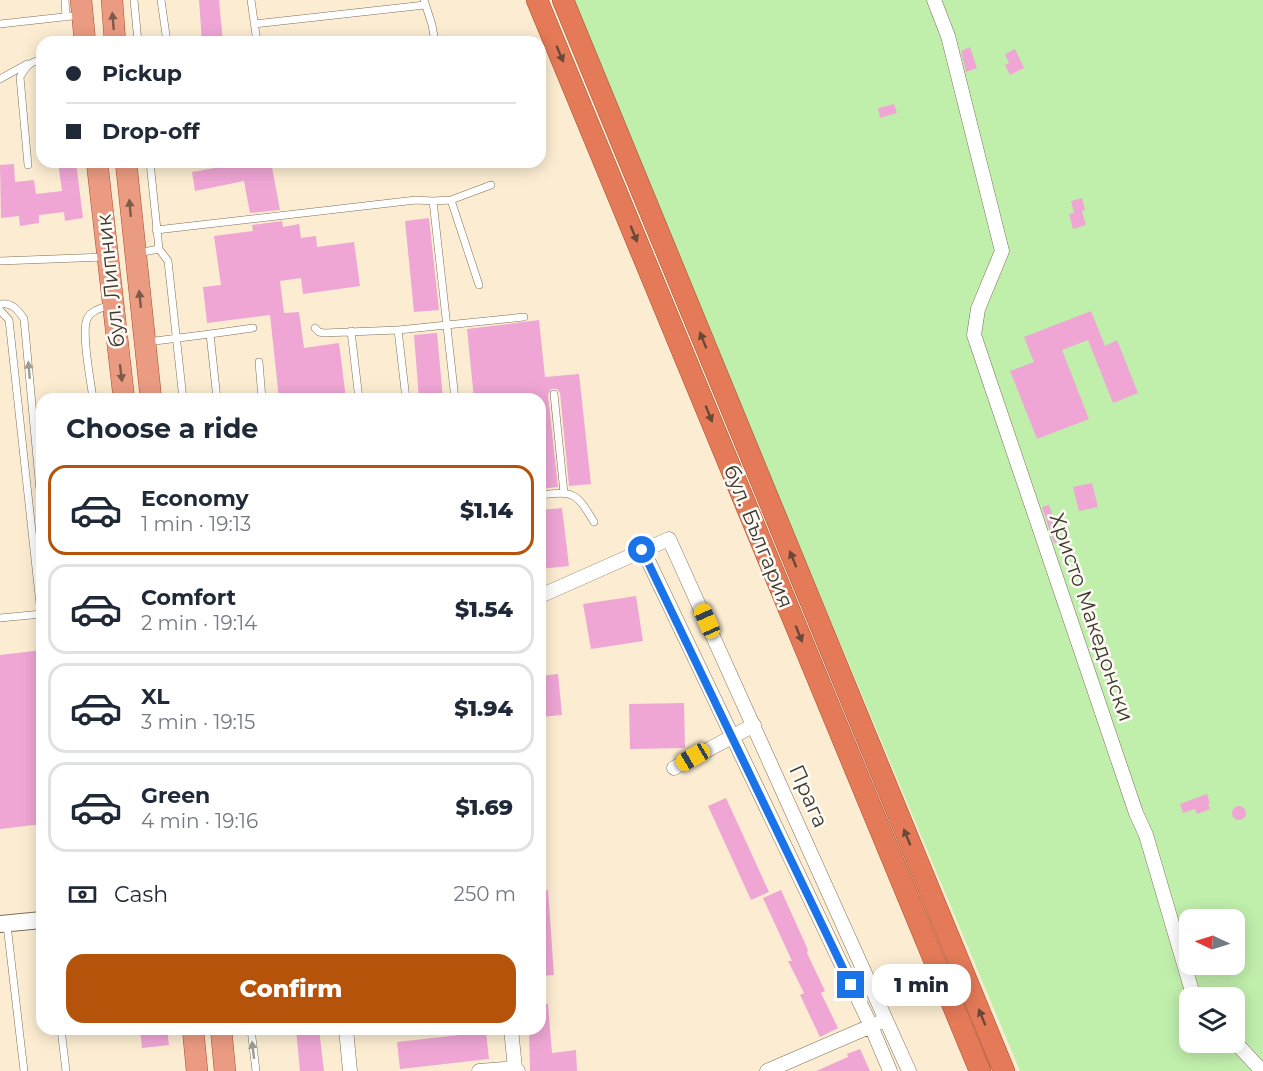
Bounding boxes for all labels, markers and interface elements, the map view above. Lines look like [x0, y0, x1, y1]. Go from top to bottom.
one-way arrow [109, 11, 118, 30]
one-way arrow [556, 45, 565, 63]
text: Pickup [102, 60, 182, 87]
text: Drop-off [102, 118, 200, 145]
one-way arrow [125, 199, 135, 218]
street label: бул. Липник [91, 213, 129, 349]
one-way arrow [630, 225, 639, 243]
one-way arrow [135, 290, 145, 309]
one-way arrow [698, 331, 707, 349]
one-way arrow [24, 361, 34, 380]
one-way arrow [116, 363, 125, 382]
one-way arrow [704, 406, 714, 424]
text: Choose a ride [66, 412, 258, 445]
street label: бул. България [719, 461, 799, 611]
icon: car [69, 483, 123, 537]
text: Economy [141, 485, 249, 512]
text: $1.14 [460, 497, 513, 524]
street label: Христо Македонски [1045, 509, 1139, 725]
text: 1 min · 19:13 [141, 512, 251, 536]
route start [628, 536, 655, 563]
one-way arrow [788, 550, 798, 568]
icon: car [69, 582, 123, 636]
text: Comfort [141, 584, 236, 611]
text: $1.54 [455, 596, 513, 623]
car [691, 601, 723, 641]
text: 2 min · 19:14 [141, 611, 257, 635]
one-way arrow [794, 625, 804, 643]
icon: car [69, 681, 123, 735]
text: XL [141, 683, 170, 710]
text: $1.94 [454, 695, 513, 722]
text: 3 min · 19:15 [141, 710, 255, 734]
car [673, 740, 713, 774]
street label: Прага [784, 761, 834, 831]
icon: car [69, 780, 123, 834]
text: Green [141, 782, 210, 809]
text: $1.69 [456, 794, 513, 821]
text: 4 min · 19:16 [141, 809, 258, 833]
one-way arrow [902, 827, 912, 845]
icon: cash [66, 878, 99, 911]
text: Cash [114, 881, 168, 908]
text: 250 m [454, 882, 516, 906]
north arrow [1179, 909, 1245, 975]
map controls [1179, 909, 1245, 1053]
button: Confirm [66, 954, 516, 1023]
callout: 1 min [872, 964, 971, 1006]
route end [837, 971, 864, 998]
text: 1 min [894, 973, 949, 997]
button: layers [1179, 987, 1245, 1053]
one-way arrow [977, 1008, 986, 1026]
one-way arrow [249, 1040, 258, 1059]

